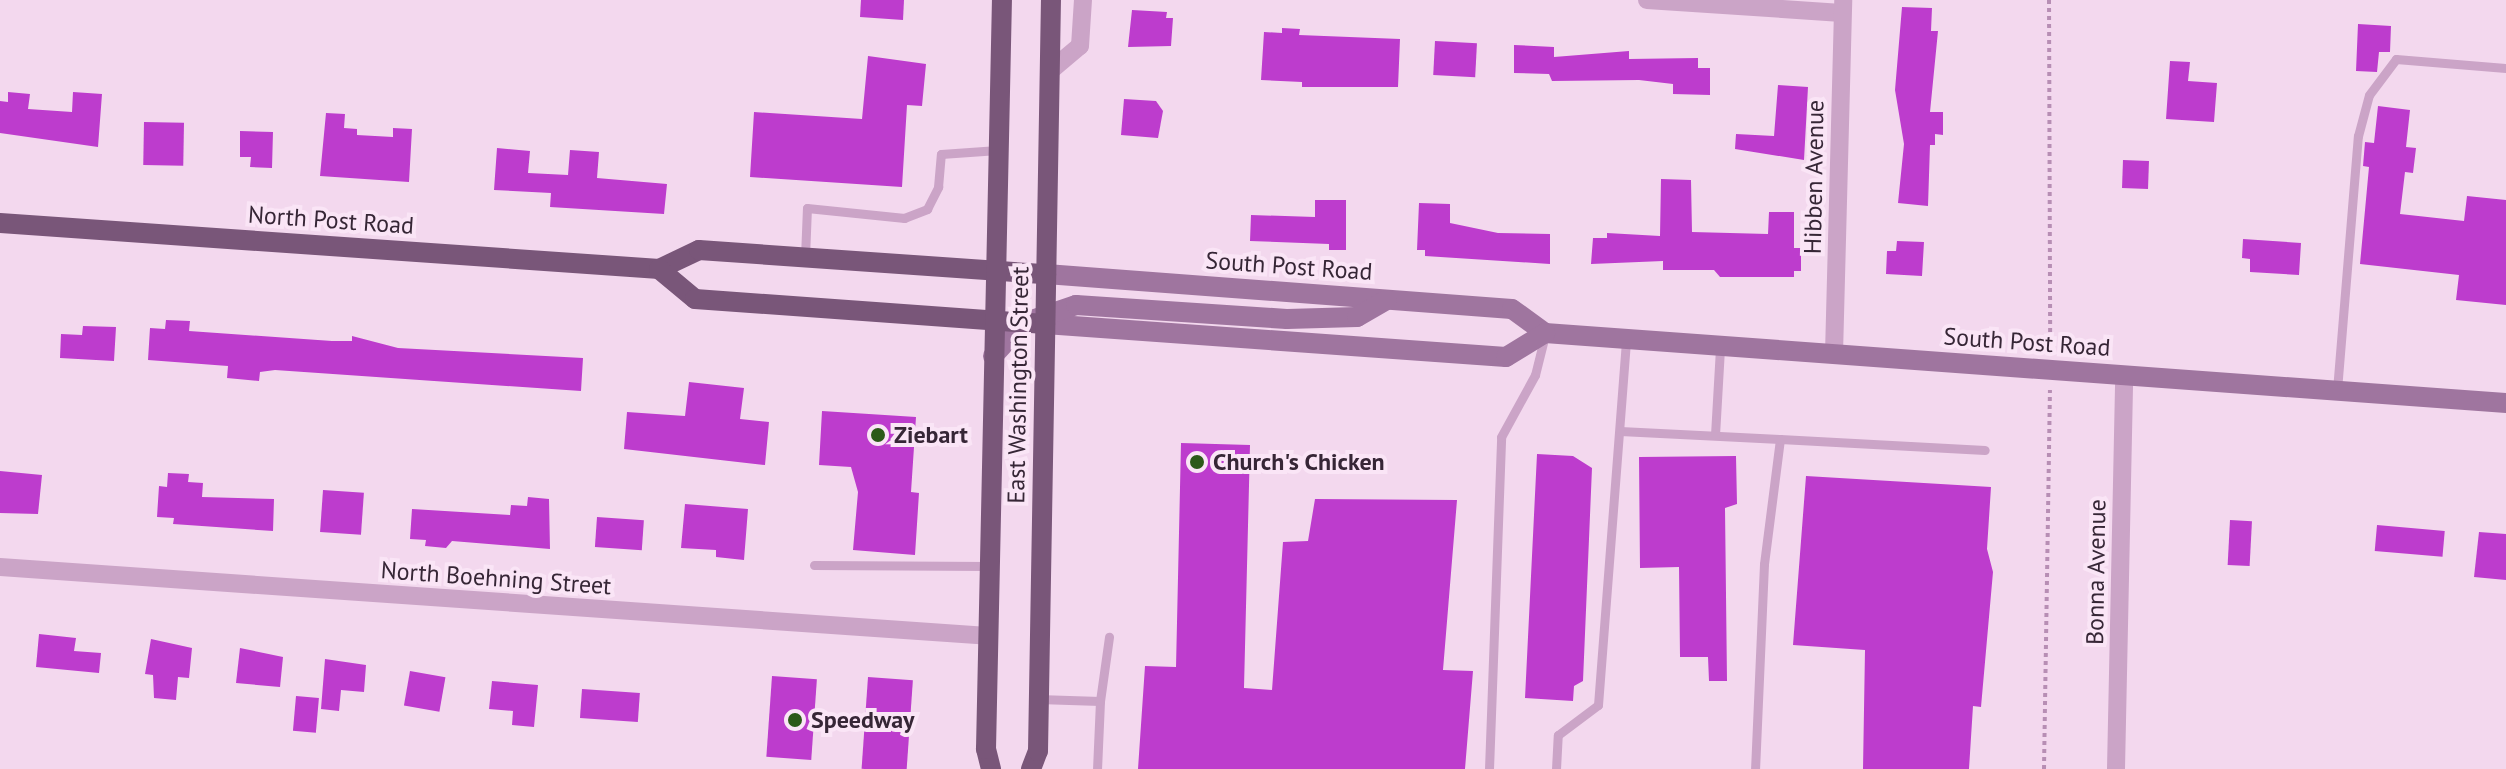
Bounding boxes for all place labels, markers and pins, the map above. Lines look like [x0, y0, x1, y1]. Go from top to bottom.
place label: Ziebart [894, 421, 968, 449]
marker: Ziebart [869, 426, 887, 444]
place label: Church's Chicken [1213, 448, 1385, 476]
marker: Church's Chicken [1188, 453, 1206, 471]
place label: Speedway [811, 706, 915, 734]
marker: Speedway [786, 711, 804, 729]

